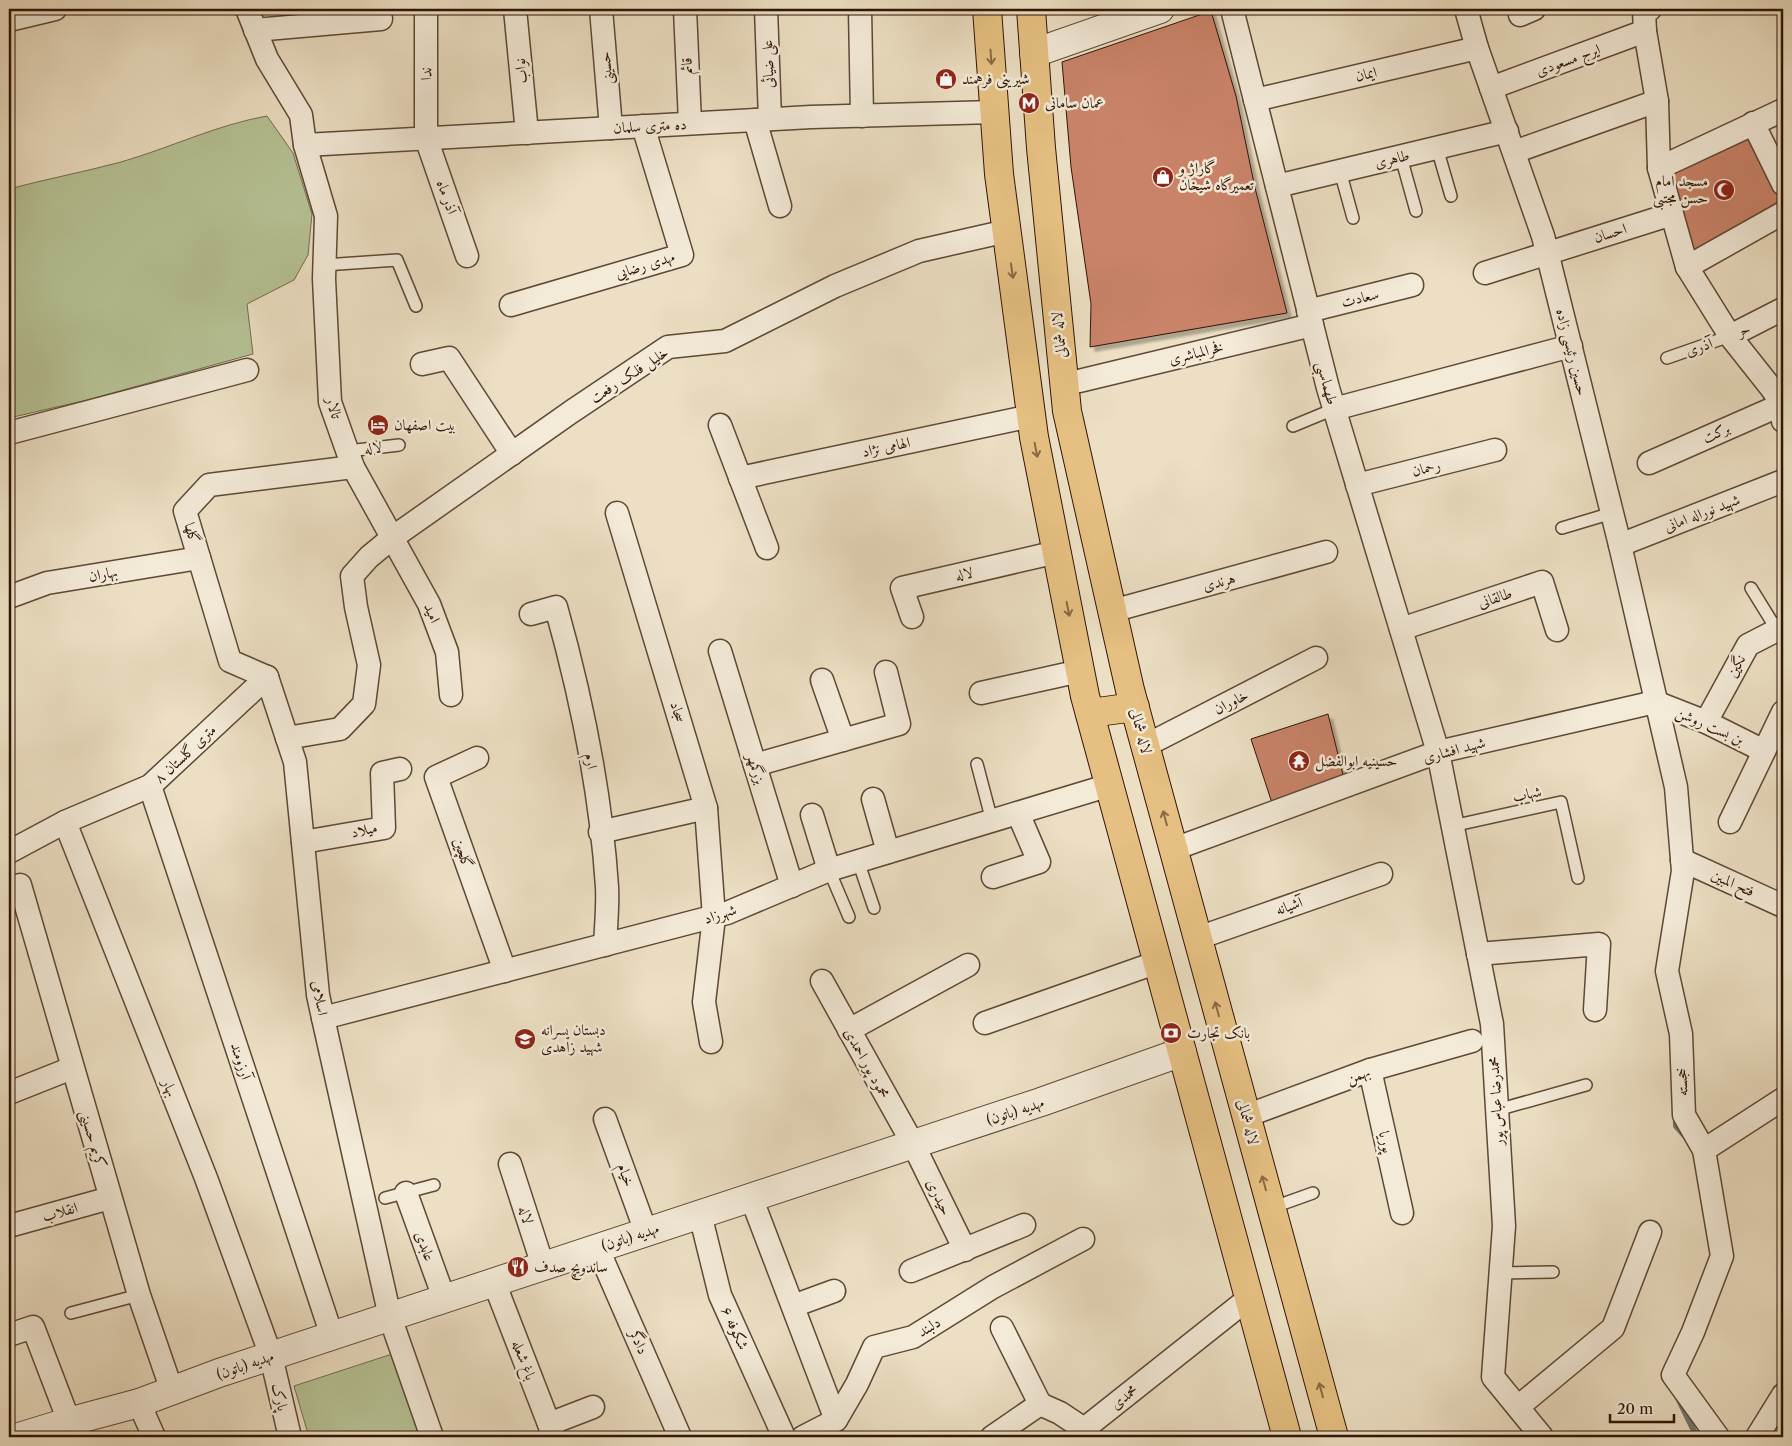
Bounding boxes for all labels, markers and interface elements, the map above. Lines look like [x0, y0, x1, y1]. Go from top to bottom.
street label: علی ضیائی [757, 39, 780, 89]
street label: ایرج مسعودی [1533, 39, 1604, 84]
one-way arrow [986, 49, 995, 65]
street label: حسینی [595, 51, 618, 85]
street label: نواب [510, 57, 531, 85]
street label: قائم [677, 57, 700, 75]
street label: ایمان [1353, 62, 1379, 85]
street label: ندا [416, 67, 435, 81]
shop icon: شیرینی فرهمند [934, 67, 958, 91]
place label: شیرینی فرهمند [962, 69, 1030, 89]
metro station icon: عمان سامانی [1017, 91, 1041, 115]
place label: عمان سامانی [1045, 93, 1104, 112]
street label: ده متری سلمان [613, 114, 687, 137]
street label: طاهری [1372, 145, 1412, 173]
place label: گاراژ و تعمیرگاه شیخان [1177, 158, 1254, 194]
shop icon: گاراژ و تعمیرگاه شیخان [1151, 165, 1175, 189]
place label: مسجد امام حسن مجتبی [1653, 171, 1708, 210]
street label: آذر ماه [433, 177, 463, 218]
mosque icon: مسجد امام حسن مجتبی [1712, 178, 1736, 202]
street label: احسان [1591, 219, 1629, 247]
street label: مهدی رضایی [613, 246, 678, 284]
one-way arrow [1007, 263, 1017, 279]
street label: سعادت [1339, 284, 1381, 311]
street label: حسین رئیسی زاده [1551, 306, 1592, 398]
street label: لاله شمالی [1047, 311, 1070, 359]
street label: حر [1731, 318, 1753, 342]
street label: آذری [1683, 333, 1717, 360]
street label: فخرالمباشری [1167, 337, 1225, 369]
street label: خلیل فلک رفعت [586, 342, 673, 409]
street label: طهماسبی [1310, 359, 1342, 407]
street label: تالار [322, 393, 347, 421]
hotel icon: بيت اصفهان [366, 413, 390, 437]
place label: بيت اصفهان [394, 415, 456, 434]
street label: برکت [1699, 418, 1733, 447]
street label: الهامی نژاد [860, 432, 912, 461]
street label: لاله [363, 437, 383, 458]
one-way arrow [1032, 441, 1042, 457]
street label: رحمان [1410, 455, 1442, 480]
street label: شهید نوراله امانی [1661, 489, 1743, 537]
street label: گلها [180, 520, 205, 546]
street label: بهاران [87, 562, 119, 586]
street label: لاله [953, 562, 975, 585]
street label: هرندی [1200, 568, 1238, 596]
street label: طالقانی [1475, 583, 1514, 612]
street label: امید [420, 600, 445, 626]
one-way arrow [1064, 600, 1073, 616]
street label: نگین [1722, 651, 1749, 680]
street label: خاوران [1210, 685, 1251, 718]
street label: سجاد [666, 699, 691, 725]
street label: بن بست روشن [1673, 702, 1748, 750]
street label: لاله شمالی [1126, 706, 1157, 756]
street label: ۸ متری گلستان [150, 720, 220, 787]
street label: شهید افشاری [1421, 732, 1487, 768]
street label: بزرگمهر [741, 749, 770, 787]
temple icon: حسینیه ابوالفضل [1287, 749, 1311, 773]
street label: ارم [577, 751, 602, 771]
place label: حسینیه ابوالفضل [1315, 751, 1397, 772]
street label: شهاب [1511, 781, 1543, 807]
one-way arrow [1160, 811, 1170, 827]
street label: میلاد [349, 817, 379, 842]
street label: گلچین [448, 835, 478, 871]
street label: فتح المبین [1707, 865, 1758, 905]
street label: آشیانه [1273, 892, 1307, 919]
street label: شهرزاد [701, 899, 739, 929]
street label: اسلامی [308, 979, 333, 1017]
one-way arrow [1212, 1001, 1221, 1017]
place label: دبستان پسرانه شهید زاهدی [541, 1020, 606, 1057]
bank icon: بانک تجارت [1159, 1021, 1183, 1045]
place label: بانک تجارت [1187, 1023, 1250, 1042]
street label: محمود پور احمدی [839, 1024, 895, 1103]
school or university icon: دبستان پسرانه شهید زاهدی [513, 1027, 537, 1051]
street label: آرزومند [227, 1040, 257, 1083]
street label: محمدرضا عباس پور [1484, 1056, 1509, 1148]
street label: بهمن [1343, 1061, 1373, 1089]
street label: خجسته [1672, 1067, 1691, 1097]
street label: بهار [157, 1074, 183, 1100]
street label: مهدیه (باتون) [984, 1092, 1047, 1130]
street label: لاله شمالی [1233, 1097, 1264, 1147]
street label: کریم حسینی [72, 1108, 111, 1171]
street label: پوریا [1373, 1129, 1398, 1156]
street label: خیام [610, 1160, 639, 1191]
one-way arrow [1259, 1175, 1269, 1191]
street label: حیدری [923, 1176, 956, 1218]
street label: انقلاب [40, 1197, 80, 1226]
street label: لاله [515, 1203, 538, 1226]
street label: مهدیه (باتون) [599, 1218, 662, 1256]
street label: عابدی [411, 1228, 440, 1264]
restaurant icon: ساندویچ صدف [506, 1255, 530, 1279]
place label: ساندویچ صدف [534, 1257, 608, 1281]
street label: شکوفه ۶ [718, 1303, 753, 1352]
street label: دلبند [914, 1312, 944, 1341]
street label: دادگر [625, 1325, 653, 1357]
street label: باغ شعله [504, 1337, 541, 1384]
street label: مهدیه (باتون) [214, 1346, 277, 1384]
street label: محمدی [1106, 1380, 1141, 1413]
street label: پارک [266, 1381, 293, 1414]
one-way arrow [1315, 1383, 1325, 1399]
scale bar [1610, 1391, 1673, 1423]
text: 20 m [1617, 1399, 1653, 1418]

